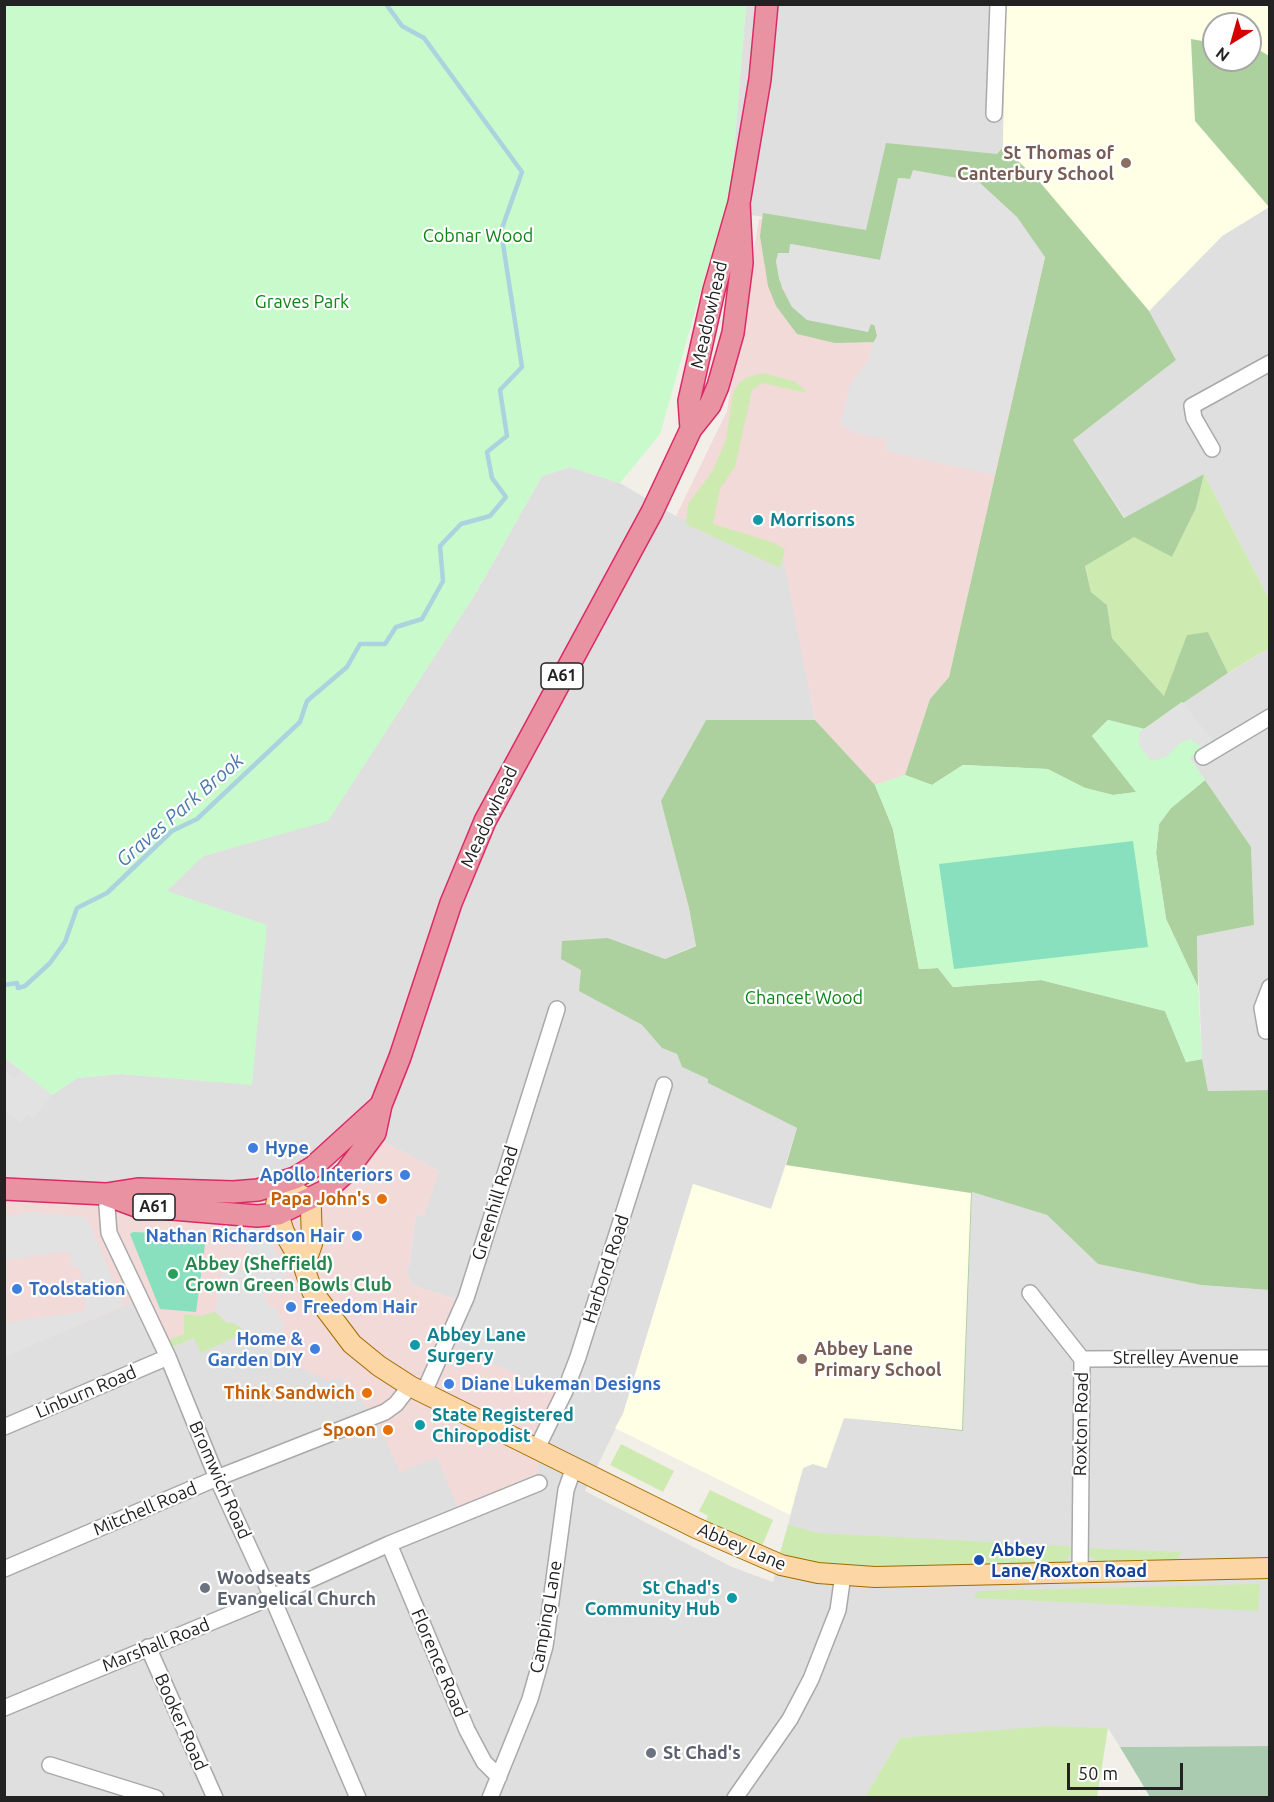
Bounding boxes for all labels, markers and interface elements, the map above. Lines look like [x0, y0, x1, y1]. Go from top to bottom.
north arrow [1202, 12, 1262, 72]
text: N [1212, 44, 1233, 66]
place label: St Thomas of Canterbury School [957, 142, 1114, 184]
marker: St Thomas of Canterbury School [1119, 156, 1133, 170]
park label: Cobnar Wood [423, 225, 533, 247]
street label: Meadowhead [686, 259, 732, 371]
park label: Graves Park [255, 291, 349, 313]
place label: Morrisons [770, 509, 855, 531]
marker: Morrisons [751, 513, 765, 527]
road number: A61 [541, 663, 583, 689]
water label: Graves Park Brook [111, 748, 249, 872]
street label: Meadowhead [456, 763, 522, 871]
park label: Chancet Wood [745, 987, 863, 1009]
place label: Hype [265, 1137, 309, 1159]
marker: Hype [246, 1141, 260, 1155]
street label: Greenhill Road [467, 1143, 523, 1263]
place label: Apollo Interiors [260, 1164, 393, 1186]
marker: Apollo Interiors [398, 1168, 412, 1182]
place label: Papa John's [270, 1188, 370, 1210]
marker: Papa John's [375, 1192, 389, 1206]
road number: A61 [133, 1194, 175, 1220]
street label: Harbord Road [578, 1212, 634, 1326]
place label: Nathan Richardson Hair [146, 1225, 345, 1247]
marker: Nathan Richardson Hair [350, 1229, 364, 1243]
place label: Abbey (Sheffield) Crown Green Bowls Club [185, 1253, 392, 1296]
marker: Abbey (Sheffield) Crown Green Bowls Club [166, 1267, 180, 1281]
place label: Toolstation [29, 1278, 126, 1300]
marker: Toolstation [10, 1282, 24, 1296]
place label: Freedom Hair [303, 1296, 417, 1318]
marker: Freedom Hair [284, 1300, 298, 1314]
place label: Abbey Lane Surgery [427, 1324, 526, 1366]
place label: Home & Garden DIY [207, 1328, 303, 1370]
marker: Abbey Lane Surgery [408, 1338, 422, 1352]
place label: Abbey Lane Primary School [814, 1338, 942, 1380]
marker: Home & Garden DIY [308, 1342, 322, 1356]
street label: Strelley Avenue [1113, 1347, 1239, 1369]
marker: Abbey Lane Primary School [795, 1352, 809, 1366]
street label: Linburn Road [32, 1361, 140, 1423]
street label: Roxton Road [1069, 1372, 1093, 1476]
place label: Diane Lukeman Designs [461, 1373, 661, 1395]
marker: Diane Lukeman Designs [442, 1377, 456, 1391]
place label: Think Sandwich [224, 1382, 355, 1404]
marker: Think Sandwich [360, 1386, 374, 1400]
place label: State Registered Chiropodist [432, 1404, 574, 1446]
street label: Bromwich Road [184, 1418, 256, 1542]
marker: State Registered Chiropodist [413, 1418, 427, 1432]
place label: Spoon [323, 1419, 376, 1441]
marker: Spoon [381, 1423, 395, 1437]
street label: Mitchell Road [90, 1477, 200, 1541]
street label: Abbey Lane [694, 1519, 790, 1575]
place label: Abbey Lane/Roxton Road [991, 1539, 1147, 1582]
marker: Abbey Lane/Roxton Road [972, 1553, 986, 1567]
street label: Camping Lane [525, 1559, 567, 1675]
place label: Woodseats Evangelical Church [217, 1567, 376, 1610]
place label: St Chad's Community Hub [585, 1577, 720, 1620]
marker: Woodseats Evangelical Church [198, 1581, 212, 1595]
marker: St Chad's Community Hub [725, 1591, 739, 1605]
street label: Florence Road [406, 1606, 472, 1720]
street label: Marshall Road [99, 1614, 213, 1676]
street label: Booker Road [150, 1670, 212, 1774]
place label: St Chad's [663, 1742, 741, 1764]
marker: St Chad's [644, 1746, 658, 1760]
scale bar [1070, 1751, 1186, 1789]
text: 50 m [1078, 1763, 1118, 1783]

